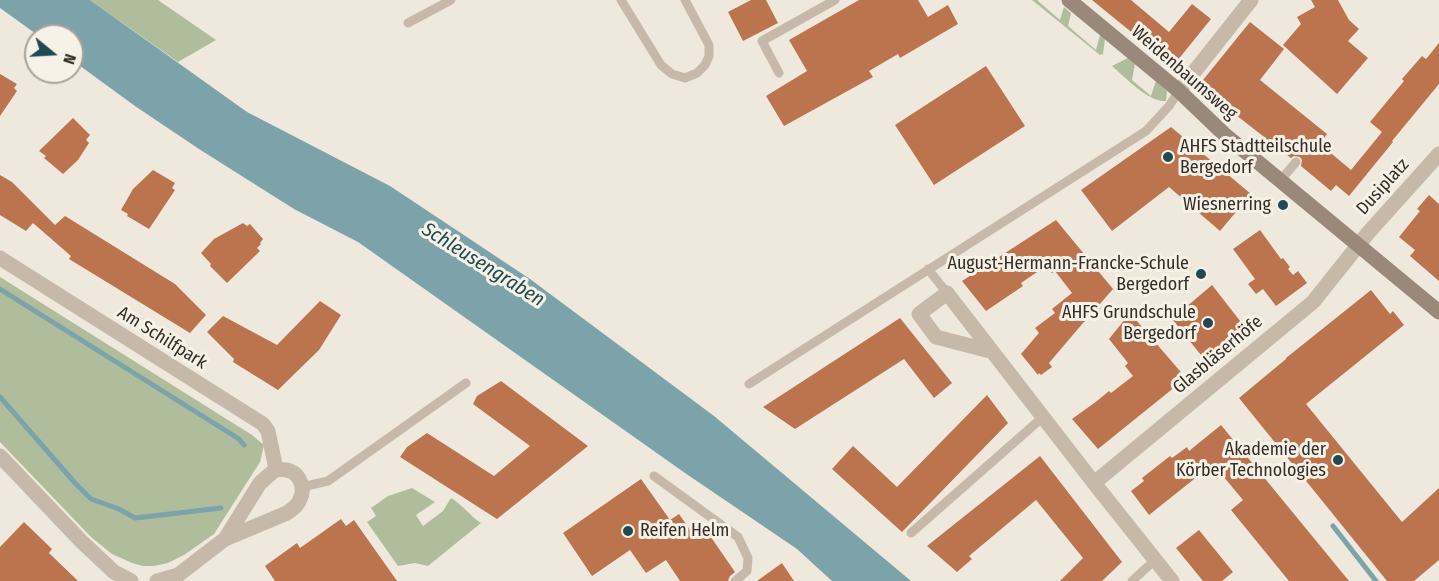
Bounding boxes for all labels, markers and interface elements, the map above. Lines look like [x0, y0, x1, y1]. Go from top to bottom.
street label: Weidenbaumsweg [1127, 21, 1241, 125]
north arrow [24, 24, 84, 84]
text: N [59, 52, 80, 67]
place label: AHFS Stadtteilschule Bergedorf [1180, 136, 1332, 178]
marker: AHFS Stadtteilschule Bergedorf [1161, 150, 1175, 164]
street label: Dusiplatz [1352, 154, 1414, 220]
place label: Wiesnerring [1183, 194, 1271, 216]
marker: Wiesnerring [1276, 198, 1290, 212]
water label: Schleusengraben [417, 218, 549, 312]
place label: August-Hermann-Francke-Schule Bergedorf [947, 253, 1189, 296]
marker: August-Hermann-Francke-Schule Bergedorf [1194, 267, 1208, 281]
street label: Am Schilfpark [113, 302, 211, 374]
place label: AHFS Grundschule Bergedorf [1062, 302, 1196, 344]
street label: Glasbläserhöfe [1169, 311, 1267, 399]
marker: AHFS Grundschule Bergedorf [1201, 316, 1215, 330]
place label: Akademie der Körber Technologies [1176, 439, 1326, 482]
marker: Akademie der Körber Technologies [1331, 453, 1345, 467]
place label: Reifen Helm [640, 520, 729, 542]
marker: Reifen Helm [621, 524, 635, 538]

